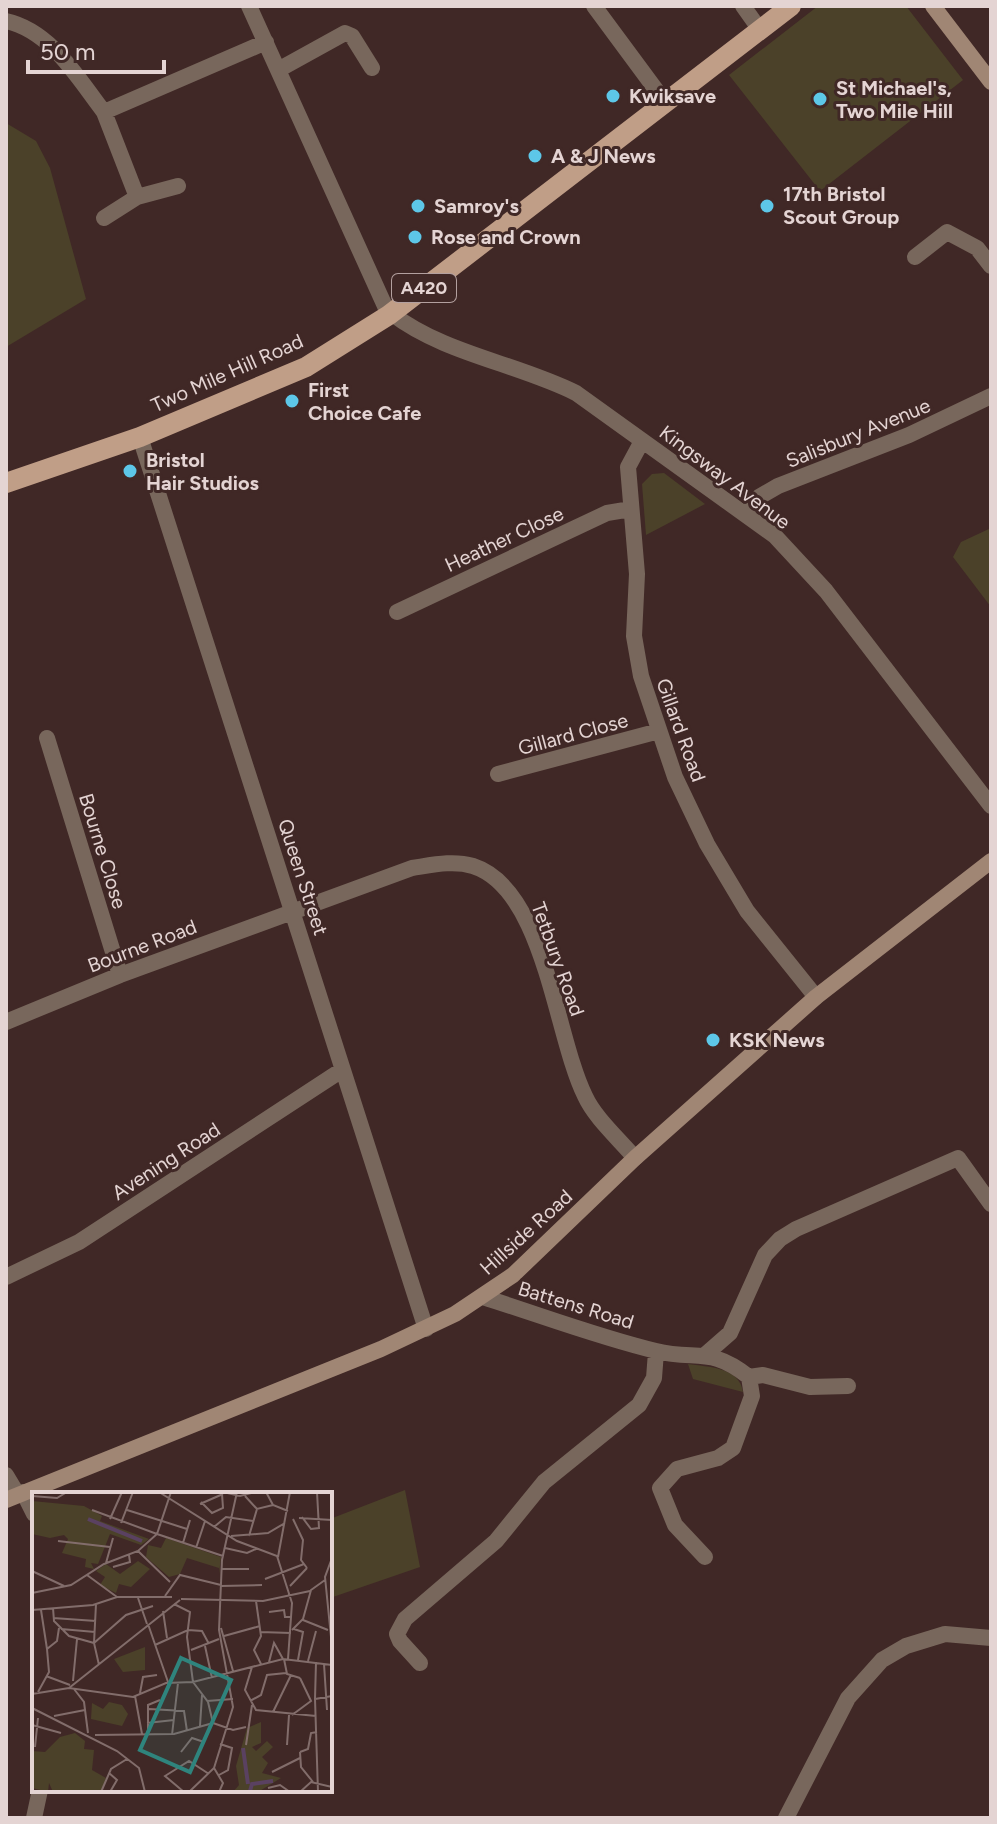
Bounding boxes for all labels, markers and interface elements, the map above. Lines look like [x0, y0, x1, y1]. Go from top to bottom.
scale bar [28, 24, 164, 74]
text: 50 m [40, 37, 96, 66]
place label: St Michael's, Two Mile Hill [836, 76, 953, 123]
place label: Kwiksave [629, 84, 716, 108]
marker: Kwiksave [604, 87, 622, 105]
marker: St Michael's, Two Mile Hill [811, 90, 829, 108]
place label: A & J News [551, 144, 656, 168]
marker: A & J News [526, 147, 544, 165]
place label: 17th Bristol Scout Group [783, 182, 899, 229]
place label: Samroy's [434, 194, 519, 218]
marker: Samroy's [409, 197, 427, 215]
marker: 17th Bristol Scout Group [758, 197, 776, 215]
place label: Rose and Crown [431, 225, 581, 249]
marker: Rose and Crown [406, 228, 424, 246]
road number: A420 [392, 274, 456, 302]
street label: Two Mile Hill Road [147, 329, 307, 417]
place label: First Choice Cafe [308, 378, 421, 425]
marker: First Choice Cafe [283, 392, 301, 410]
street label: Salisbury Avenue [782, 393, 934, 473]
street label: Kingsway Avenue [655, 420, 795, 534]
place label: Bristol Hair Studios [146, 448, 259, 495]
marker: Bristol Hair Studios [121, 462, 139, 480]
street label: Heather Close [441, 501, 567, 577]
street label: Gillard Road [651, 675, 711, 785]
street label: Gillard Close [515, 708, 631, 760]
street label: Bourne Close [74, 790, 132, 912]
street label: Queen Street [273, 816, 333, 938]
street label: Tetbury Road [526, 899, 590, 1019]
street label: Bourne Road [84, 914, 200, 978]
place label: KSK News [729, 1028, 825, 1052]
marker: KSK News [704, 1031, 722, 1049]
street label: Avening Road [107, 1117, 225, 1205]
street label: Hillside Road [475, 1184, 577, 1280]
street label: Battens Road [515, 1276, 637, 1334]
inset map [32, 1492, 332, 1792]

